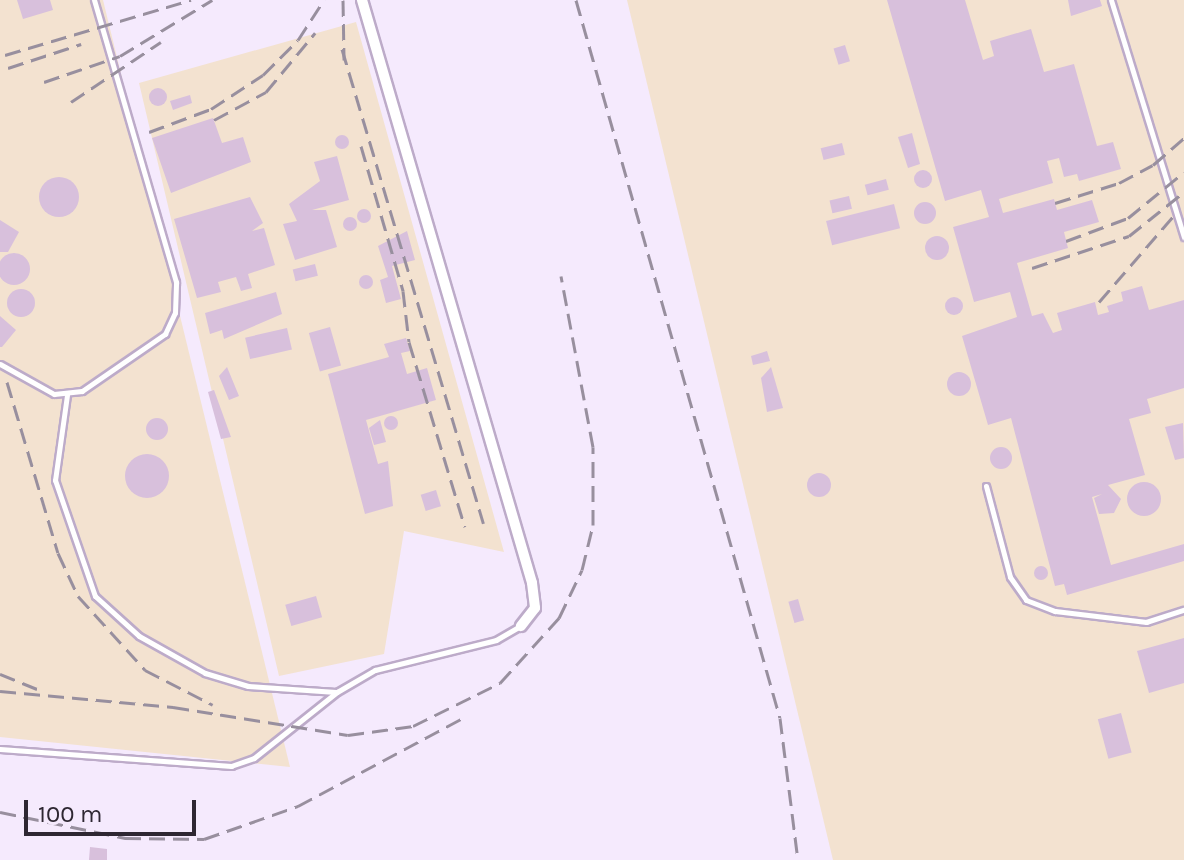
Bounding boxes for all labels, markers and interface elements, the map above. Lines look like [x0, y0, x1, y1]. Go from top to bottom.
scale bar [28, 784, 200, 834]
text: 100 m [38, 800, 103, 828]

